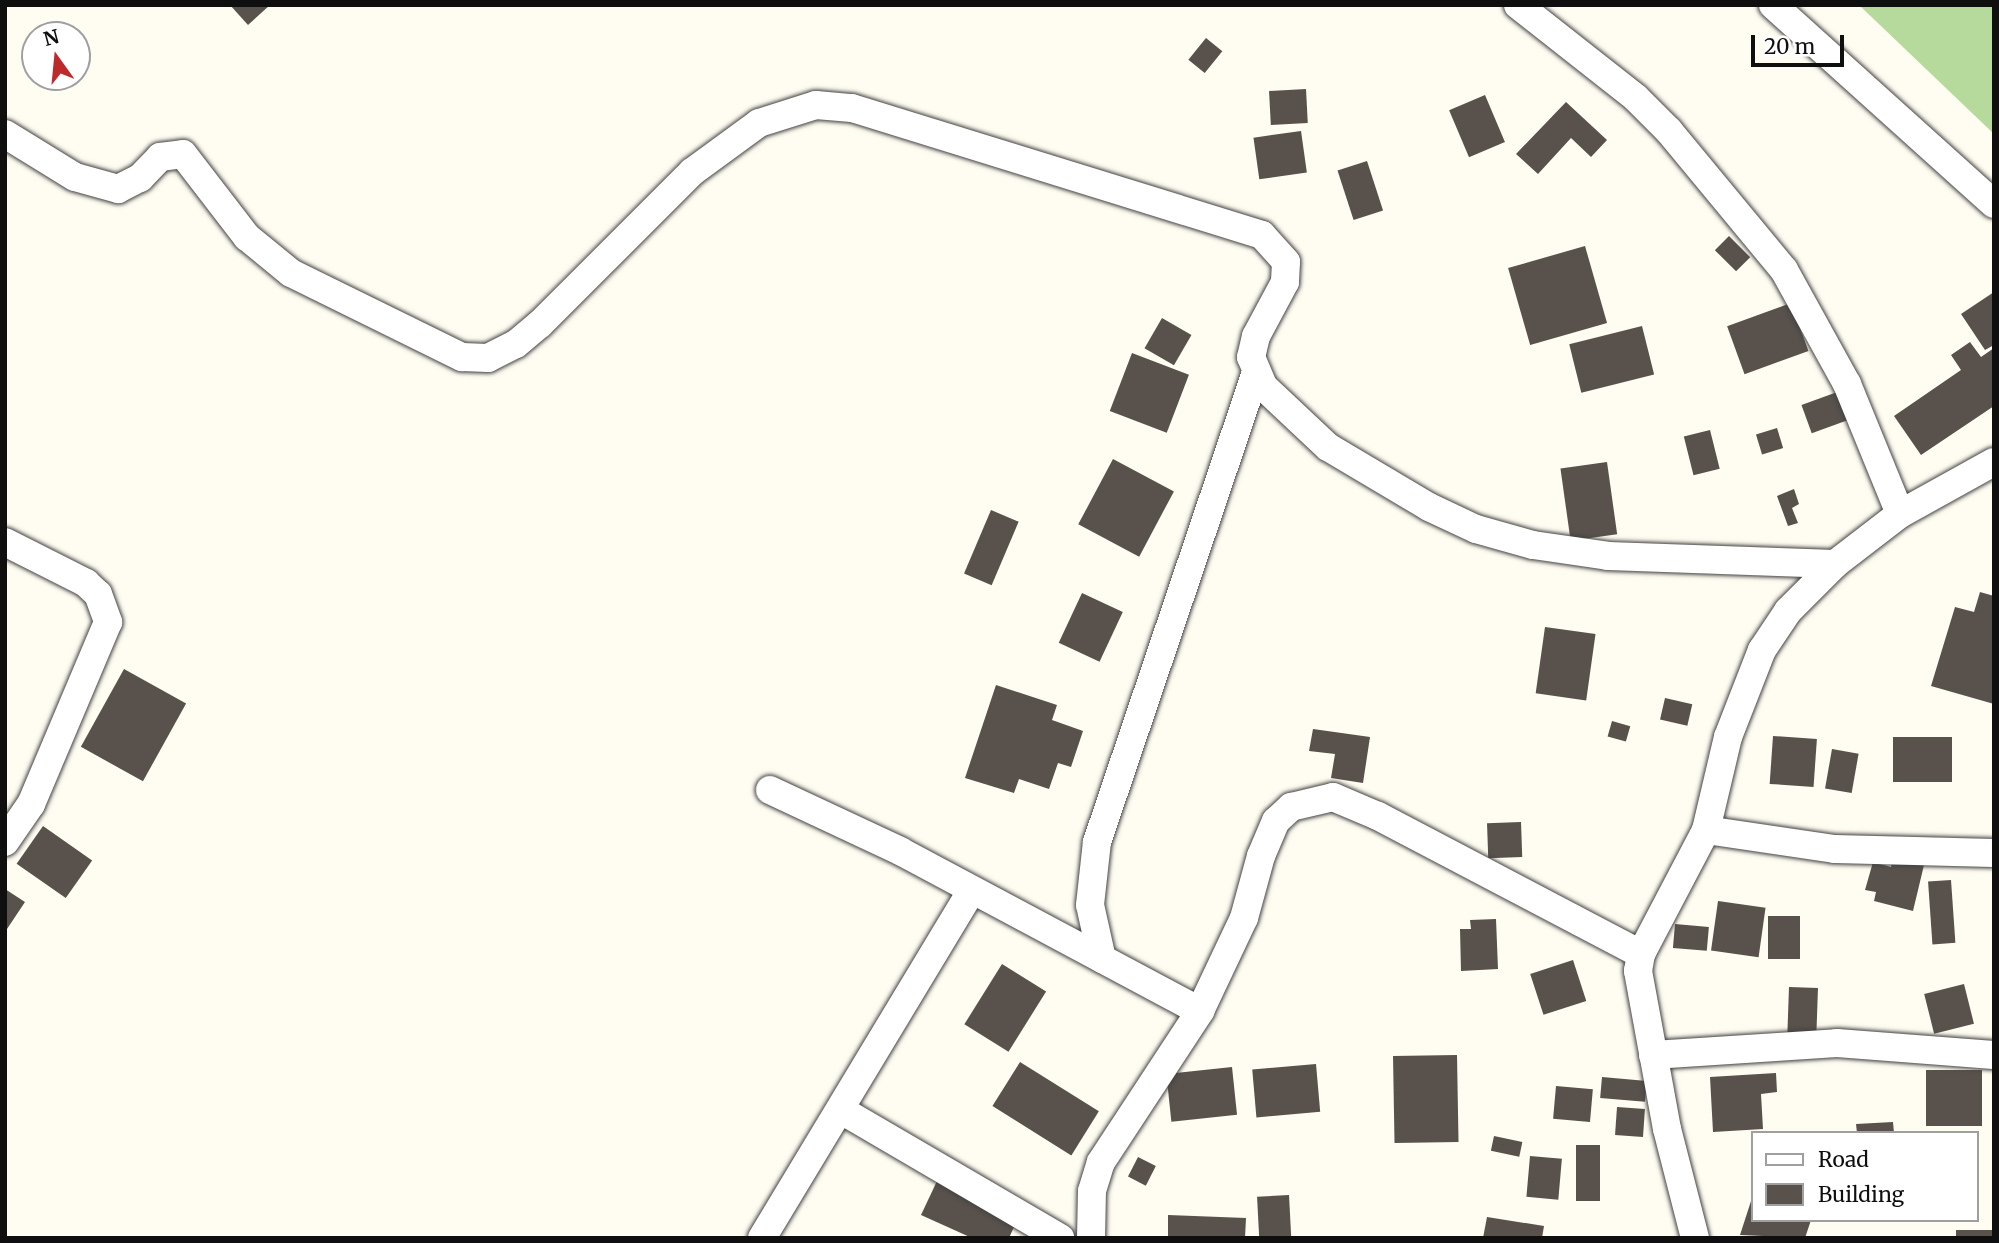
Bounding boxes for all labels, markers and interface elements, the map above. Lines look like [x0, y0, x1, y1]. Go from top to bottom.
north arrow [21, 21, 91, 91]
scale bar [1754, 21, 1847, 65]
text: N [41, 24, 61, 51]
text: 20 m [1764, 33, 1815, 60]
legend [1750, 1131, 1978, 1222]
text: Road [1818, 1146, 1869, 1173]
text: Building [1818, 1181, 1904, 1208]

